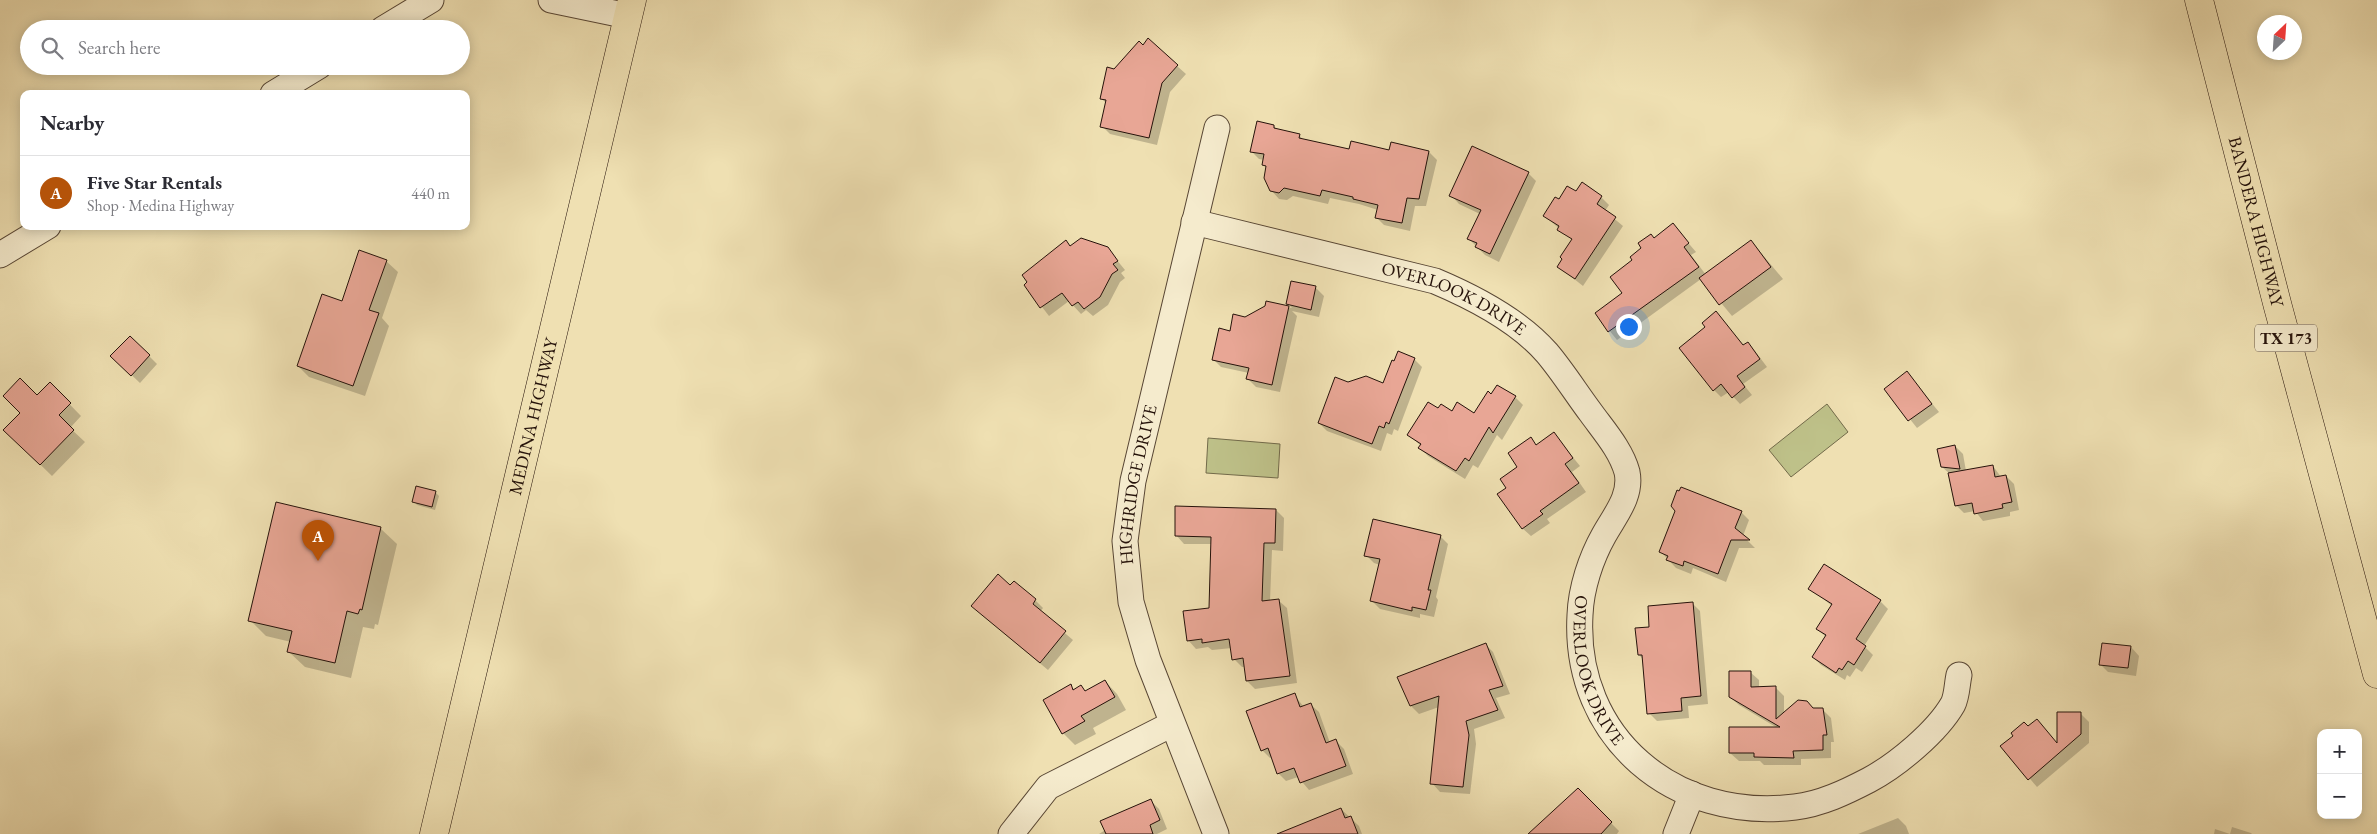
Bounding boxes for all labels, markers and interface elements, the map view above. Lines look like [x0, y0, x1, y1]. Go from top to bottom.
north arrow [2257, 15, 2302, 60]
search box [20, 20, 470, 75]
icon: search [38, 34, 66, 62]
text: Search here [78, 35, 160, 60]
text: Nearby [40, 109, 104, 136]
street label: BANDERA HIGHWAY [2224, 134, 2290, 311]
text: Five Star Rentals [87, 170, 222, 195]
text: A [50, 183, 62, 204]
text: 440 m [411, 183, 450, 204]
text: Shop · Medina Highway [87, 195, 234, 216]
street label: OVERLOOK DRIVE [1379, 256, 1531, 340]
your location [1616, 314, 1642, 340]
road number: TX 173 [2255, 324, 2317, 352]
street label: MEDINA HIGHWAY [503, 334, 563, 497]
street label: HIGHRIDGE DRIVE [1113, 402, 1162, 566]
pin: A [302, 520, 334, 561]
street label: OVERLOOK DRIVE [1569, 594, 1630, 750]
map controls [2317, 729, 2362, 819]
button: + [2317, 729, 2362, 774]
button: − [2317, 774, 2362, 819]

